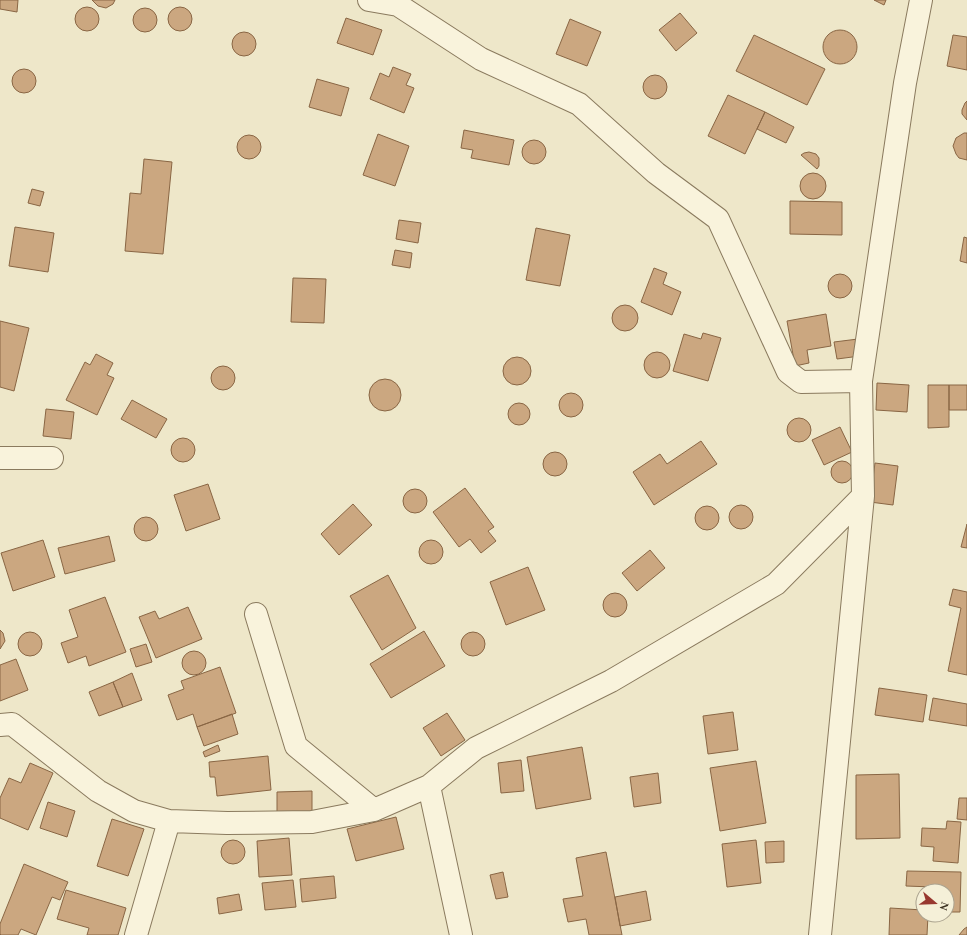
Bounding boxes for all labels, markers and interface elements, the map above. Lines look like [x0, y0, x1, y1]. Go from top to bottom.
north arrow [915, 883, 955, 923]
text: N [937, 901, 951, 912]

